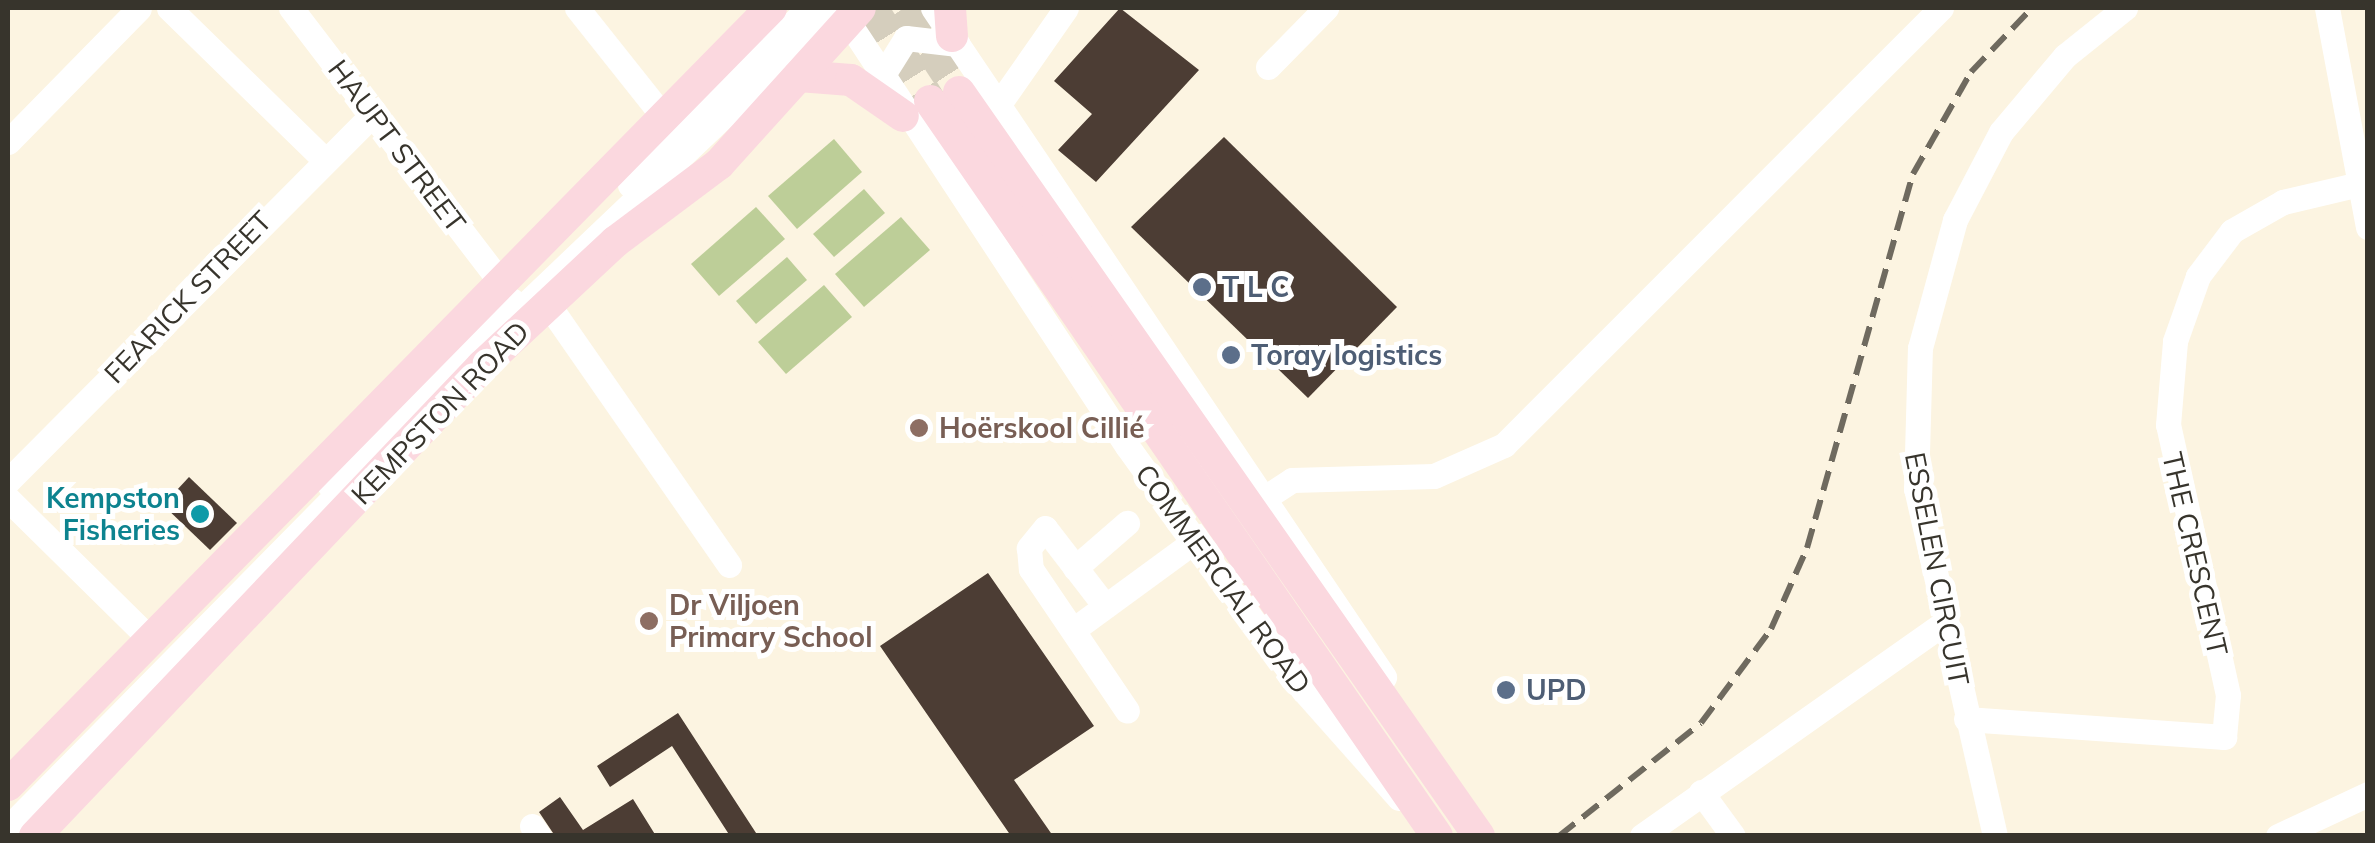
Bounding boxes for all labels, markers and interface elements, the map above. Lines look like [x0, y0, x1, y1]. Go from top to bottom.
street label: HAUPT STREET [321, 53, 473, 239]
street label: FEARICK STREET [97, 204, 279, 390]
place label: T L C [1222, 270, 1290, 304]
marker: T L C [1191, 276, 1213, 298]
street label: KEMPSTON ROAD [344, 315, 536, 511]
place label: Toray logistics [1251, 338, 1442, 372]
marker: Toray logistics [1220, 344, 1242, 366]
place label: Hoërskool Cillié [939, 411, 1145, 445]
marker: Hoërskool Cillié [908, 417, 930, 439]
street label: THE CRESCENT [2155, 449, 2235, 659]
street label: ESSELEN CIRCUIT [1898, 450, 1976, 688]
street label: COMMERCIAL ROAD [1128, 458, 1318, 700]
place label: Kempston Fisheries [46, 481, 180, 547]
marker: Kempston Fisheries [189, 503, 211, 525]
place label: Dr Viljoen Primary School [669, 588, 872, 654]
marker: Dr Viljoen Primary School [638, 610, 660, 632]
place label: UPD [1526, 673, 1587, 707]
marker: UPD [1495, 679, 1517, 701]

